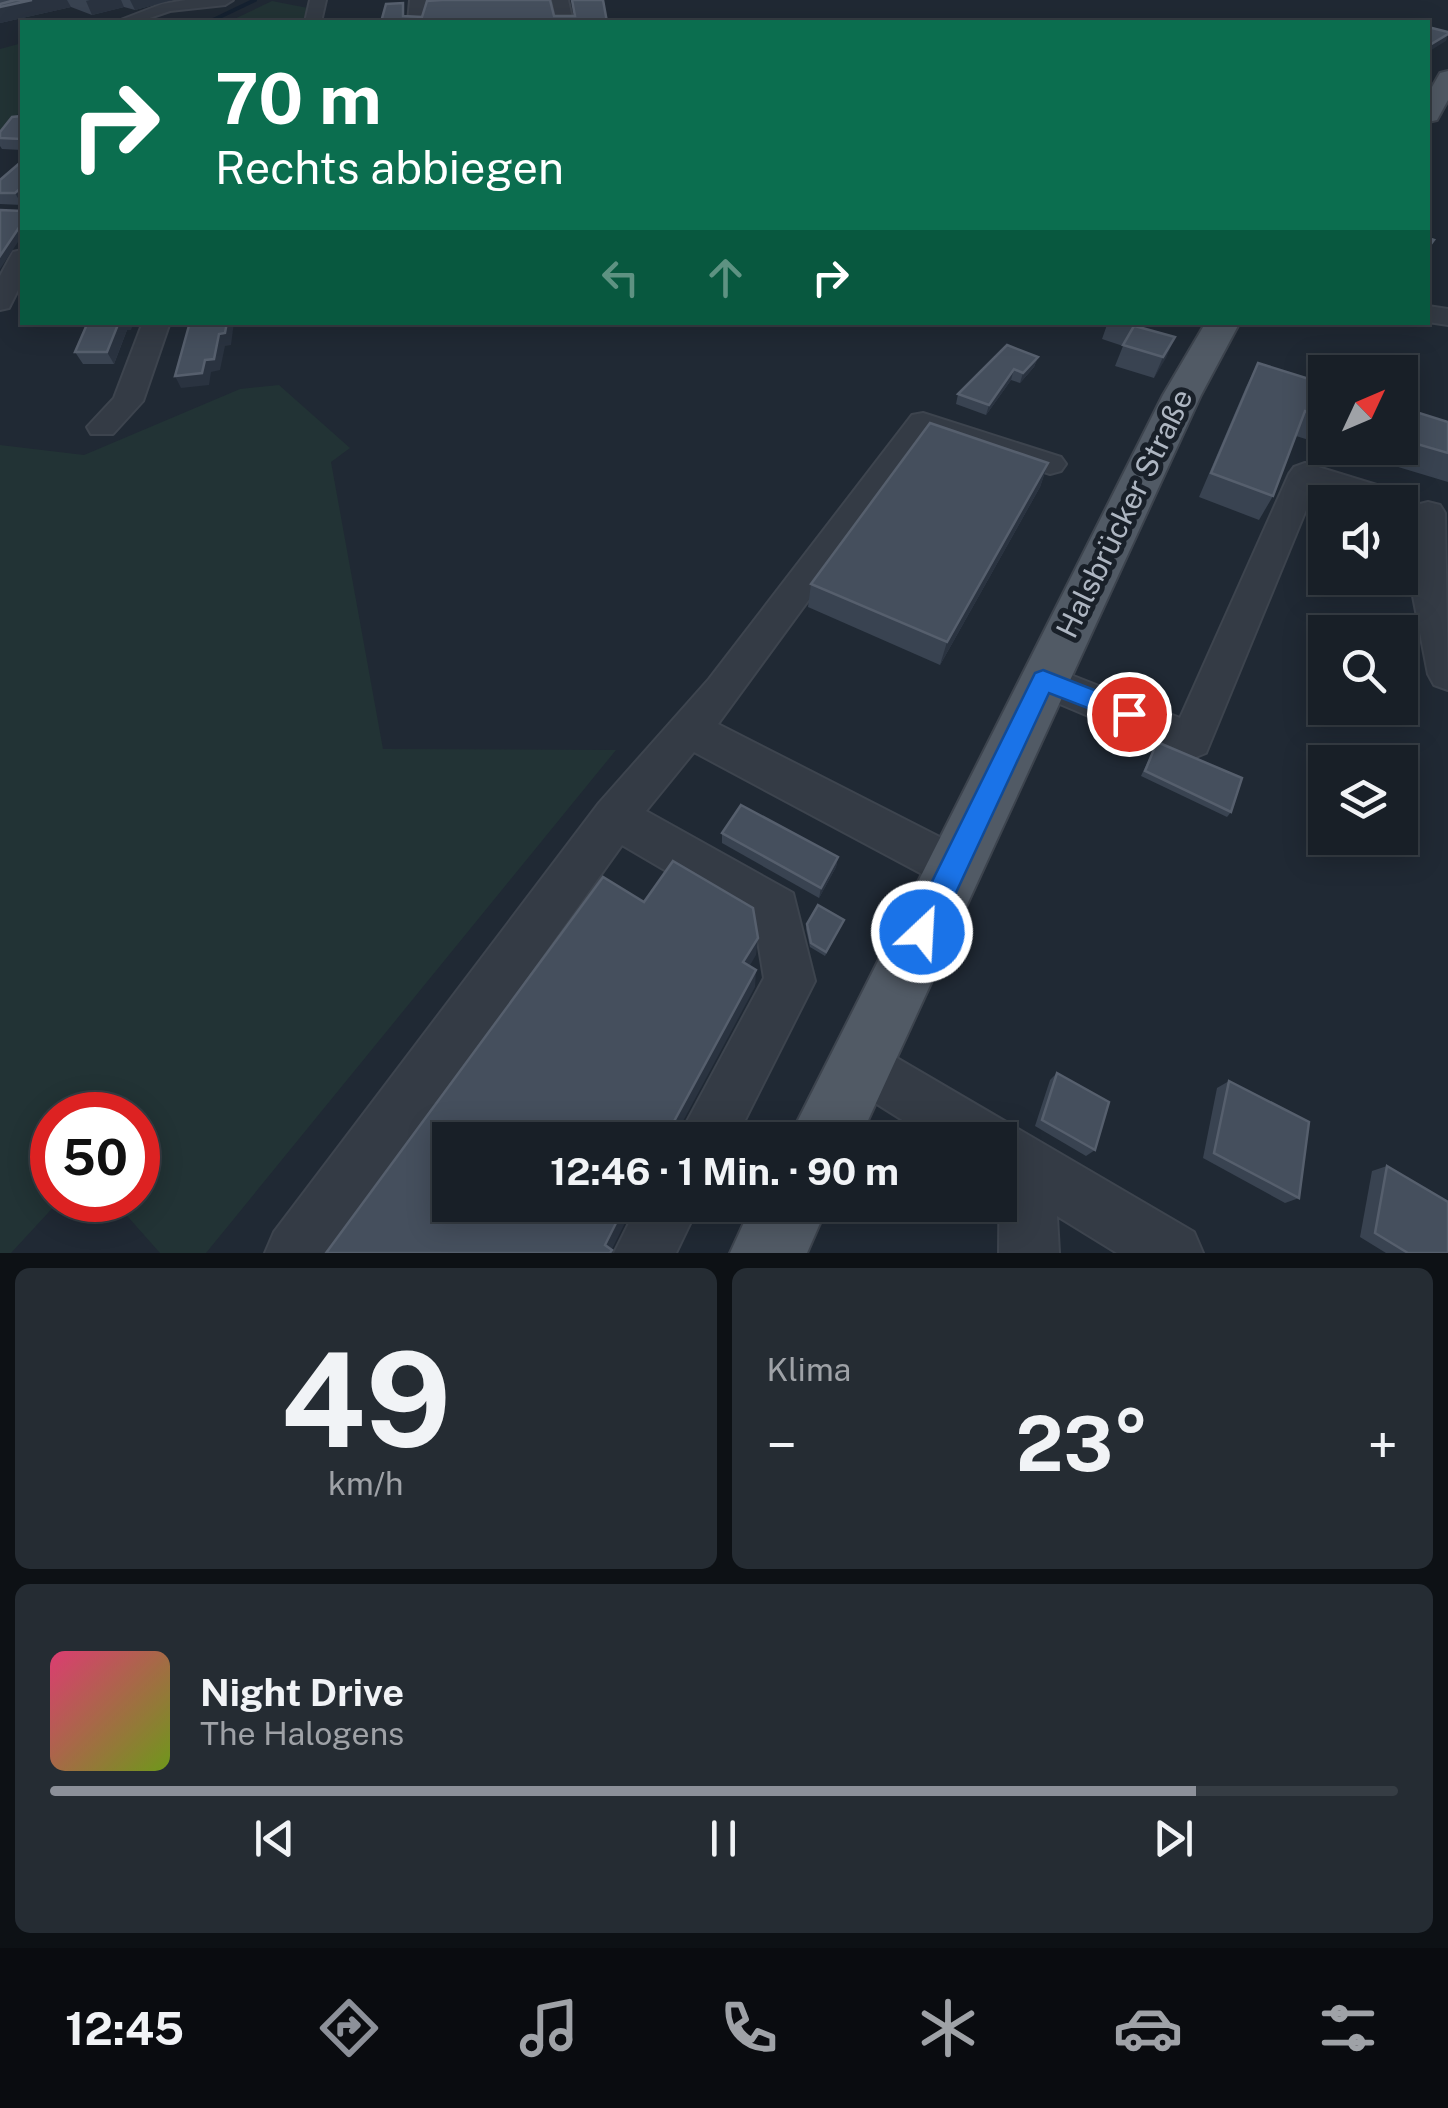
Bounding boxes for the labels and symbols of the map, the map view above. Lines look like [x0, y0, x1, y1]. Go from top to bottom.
north arrow [1308, 355, 1418, 465]
street label: Halsbrücker Straße [1048, 383, 1200, 643]
pin [1087, 672, 1172, 757]
position arrow [870, 880, 974, 984]
speed limit sign: 50 [30, 1092, 160, 1222]

